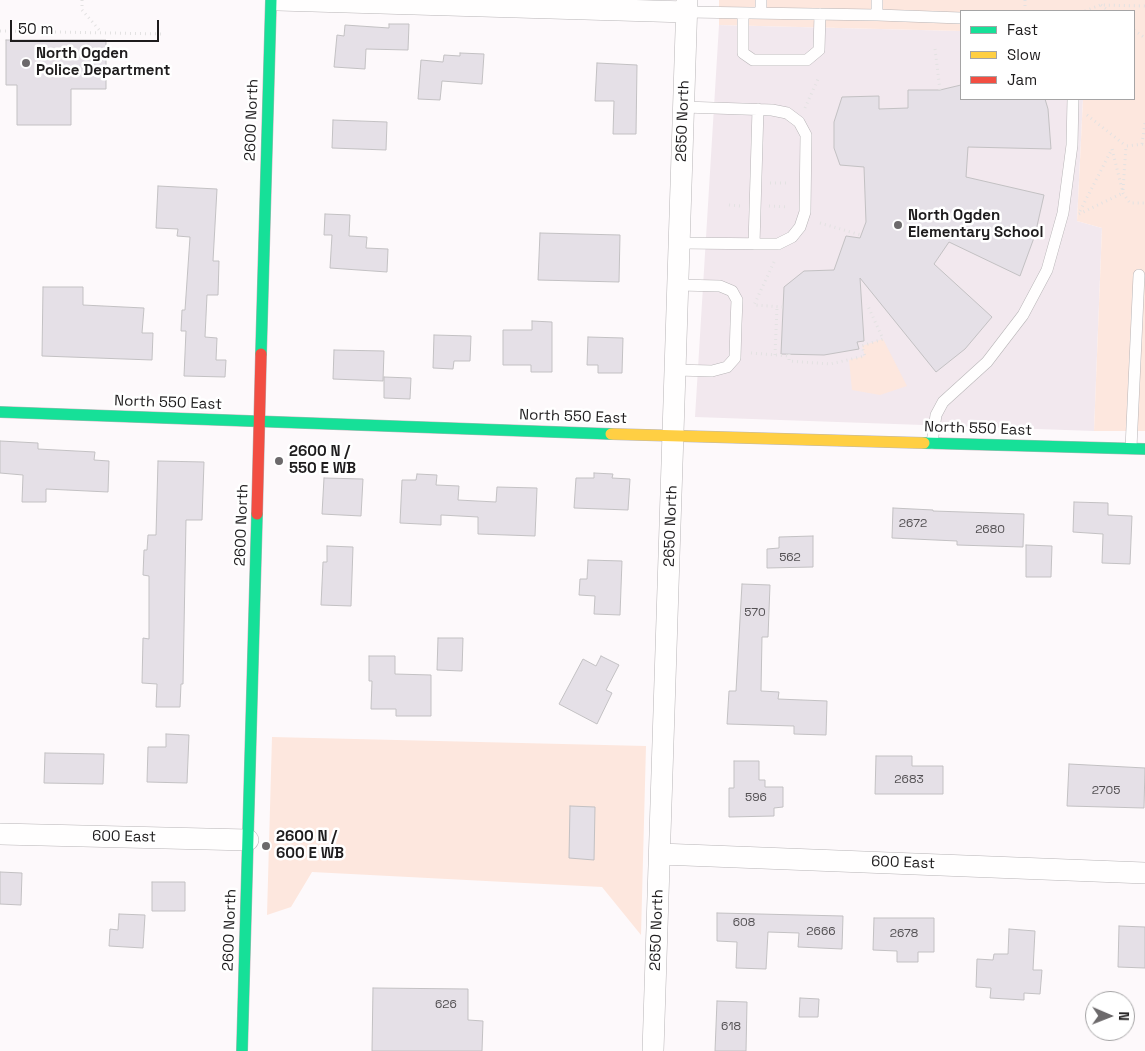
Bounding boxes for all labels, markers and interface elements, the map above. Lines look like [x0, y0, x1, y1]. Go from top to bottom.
scale bar [12, 10, 161, 42]
legend [960, 10, 1135, 100]
text: 50 m [18, 19, 53, 38]
text: Fast [1007, 20, 1038, 39]
place label: North Ogden Police Department [36, 45, 170, 80]
text: Slow [1007, 45, 1041, 64]
marker: North Ogden Police Department [20, 57, 32, 69]
text: Jam [1007, 70, 1037, 89]
street label: 2600 North [242, 79, 262, 161]
street label: 2650 North [673, 80, 693, 162]
place label: North Ogden Elementary School [908, 207, 1043, 242]
marker: North Ogden Elementary School [892, 219, 904, 231]
street label: North 550 East [114, 392, 222, 414]
street label: North 550 East [519, 406, 627, 428]
street label: North 550 East [924, 418, 1032, 440]
place label: 2600 N / 550 E WB [289, 443, 356, 478]
marker: 2600 N / 550 E WB [273, 455, 285, 467]
street label: 2600 North [232, 484, 252, 566]
street label: 2650 North [661, 485, 681, 567]
house number: 2672 [899, 517, 927, 531]
house number: 2680 [975, 523, 1005, 537]
house number: 562 [779, 551, 801, 565]
house number: 570 [744, 606, 766, 620]
house number: 2683 [894, 773, 924, 787]
house number: 2705 [1092, 784, 1120, 798]
house number: 596 [745, 791, 767, 805]
street label: 600 East [92, 827, 156, 847]
place label: 2600 N / 600 E WB [276, 828, 344, 863]
marker: 2600 N / 600 E WB [260, 840, 272, 852]
street label: 600 East [871, 853, 935, 873]
street label: 2600 North [220, 889, 240, 971]
street label: 2650 North [647, 889, 667, 971]
house number: 608 [733, 916, 755, 930]
house number: 2666 [806, 925, 836, 939]
house number: 2678 [890, 927, 918, 941]
north arrow [1085, 991, 1135, 1041]
house number: 626 [435, 998, 457, 1012]
text: N [1115, 1011, 1133, 1021]
house number: 618 [721, 1020, 741, 1034]

